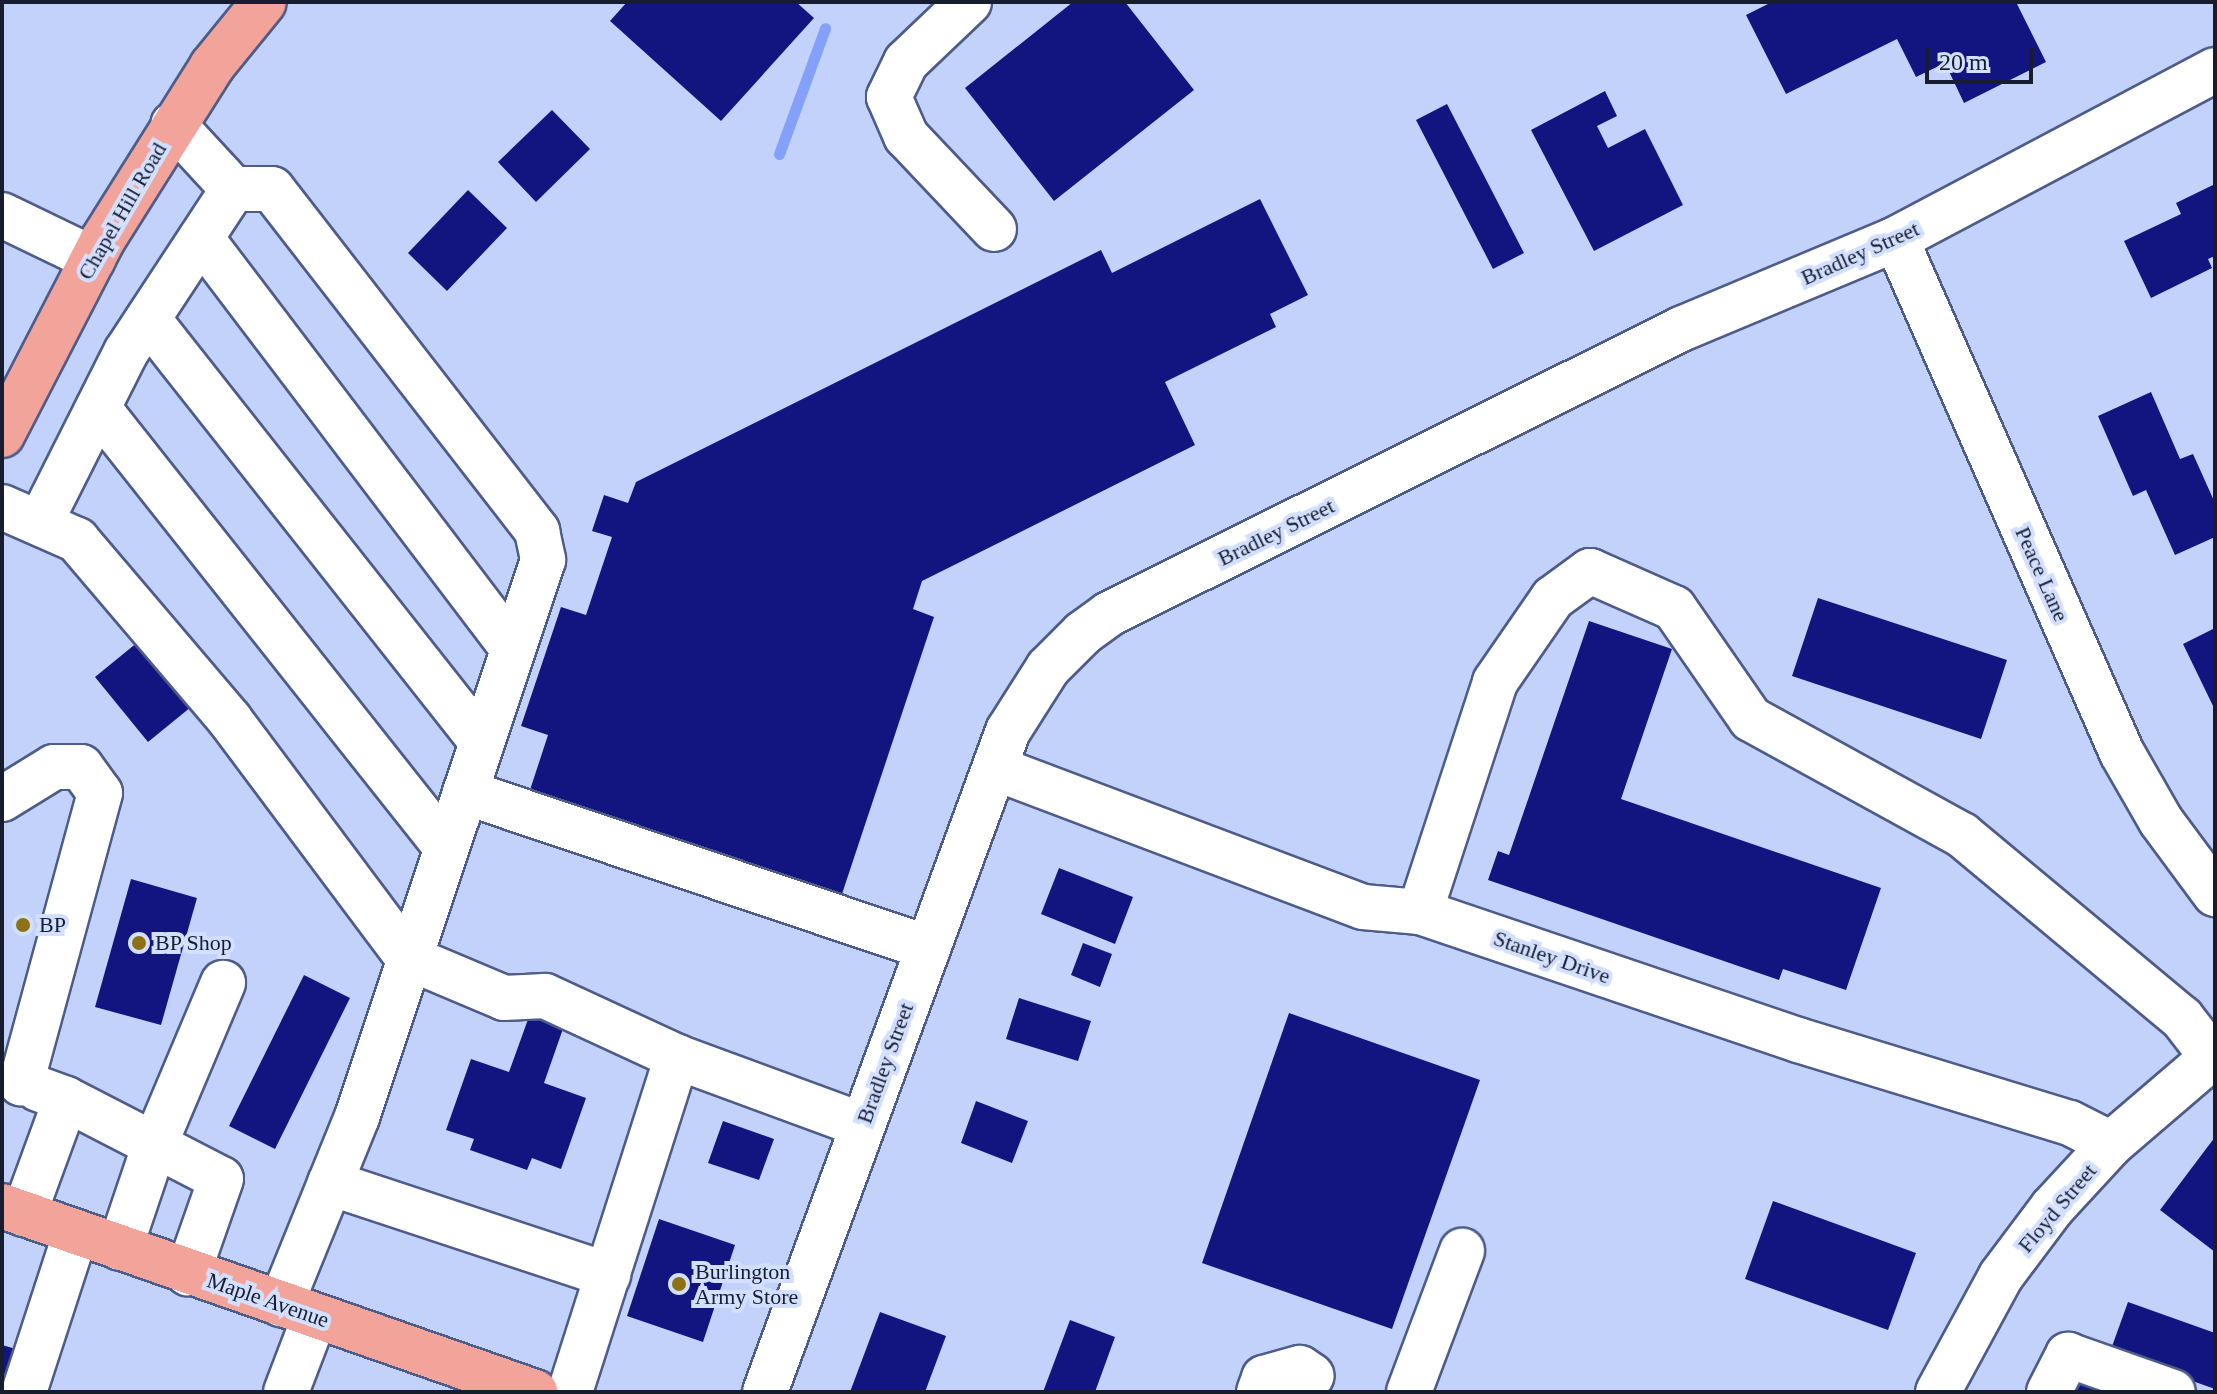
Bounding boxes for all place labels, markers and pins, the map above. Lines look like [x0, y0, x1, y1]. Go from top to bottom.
place label: BP [39, 912, 66, 938]
marker: BP [14, 916, 32, 934]
place label: BP Shop [155, 930, 233, 956]
marker: BP Shop [130, 934, 148, 952]
place label: Burlington Army Store [695, 1258, 798, 1310]
marker: Burlington Army Store [670, 1275, 688, 1293]

